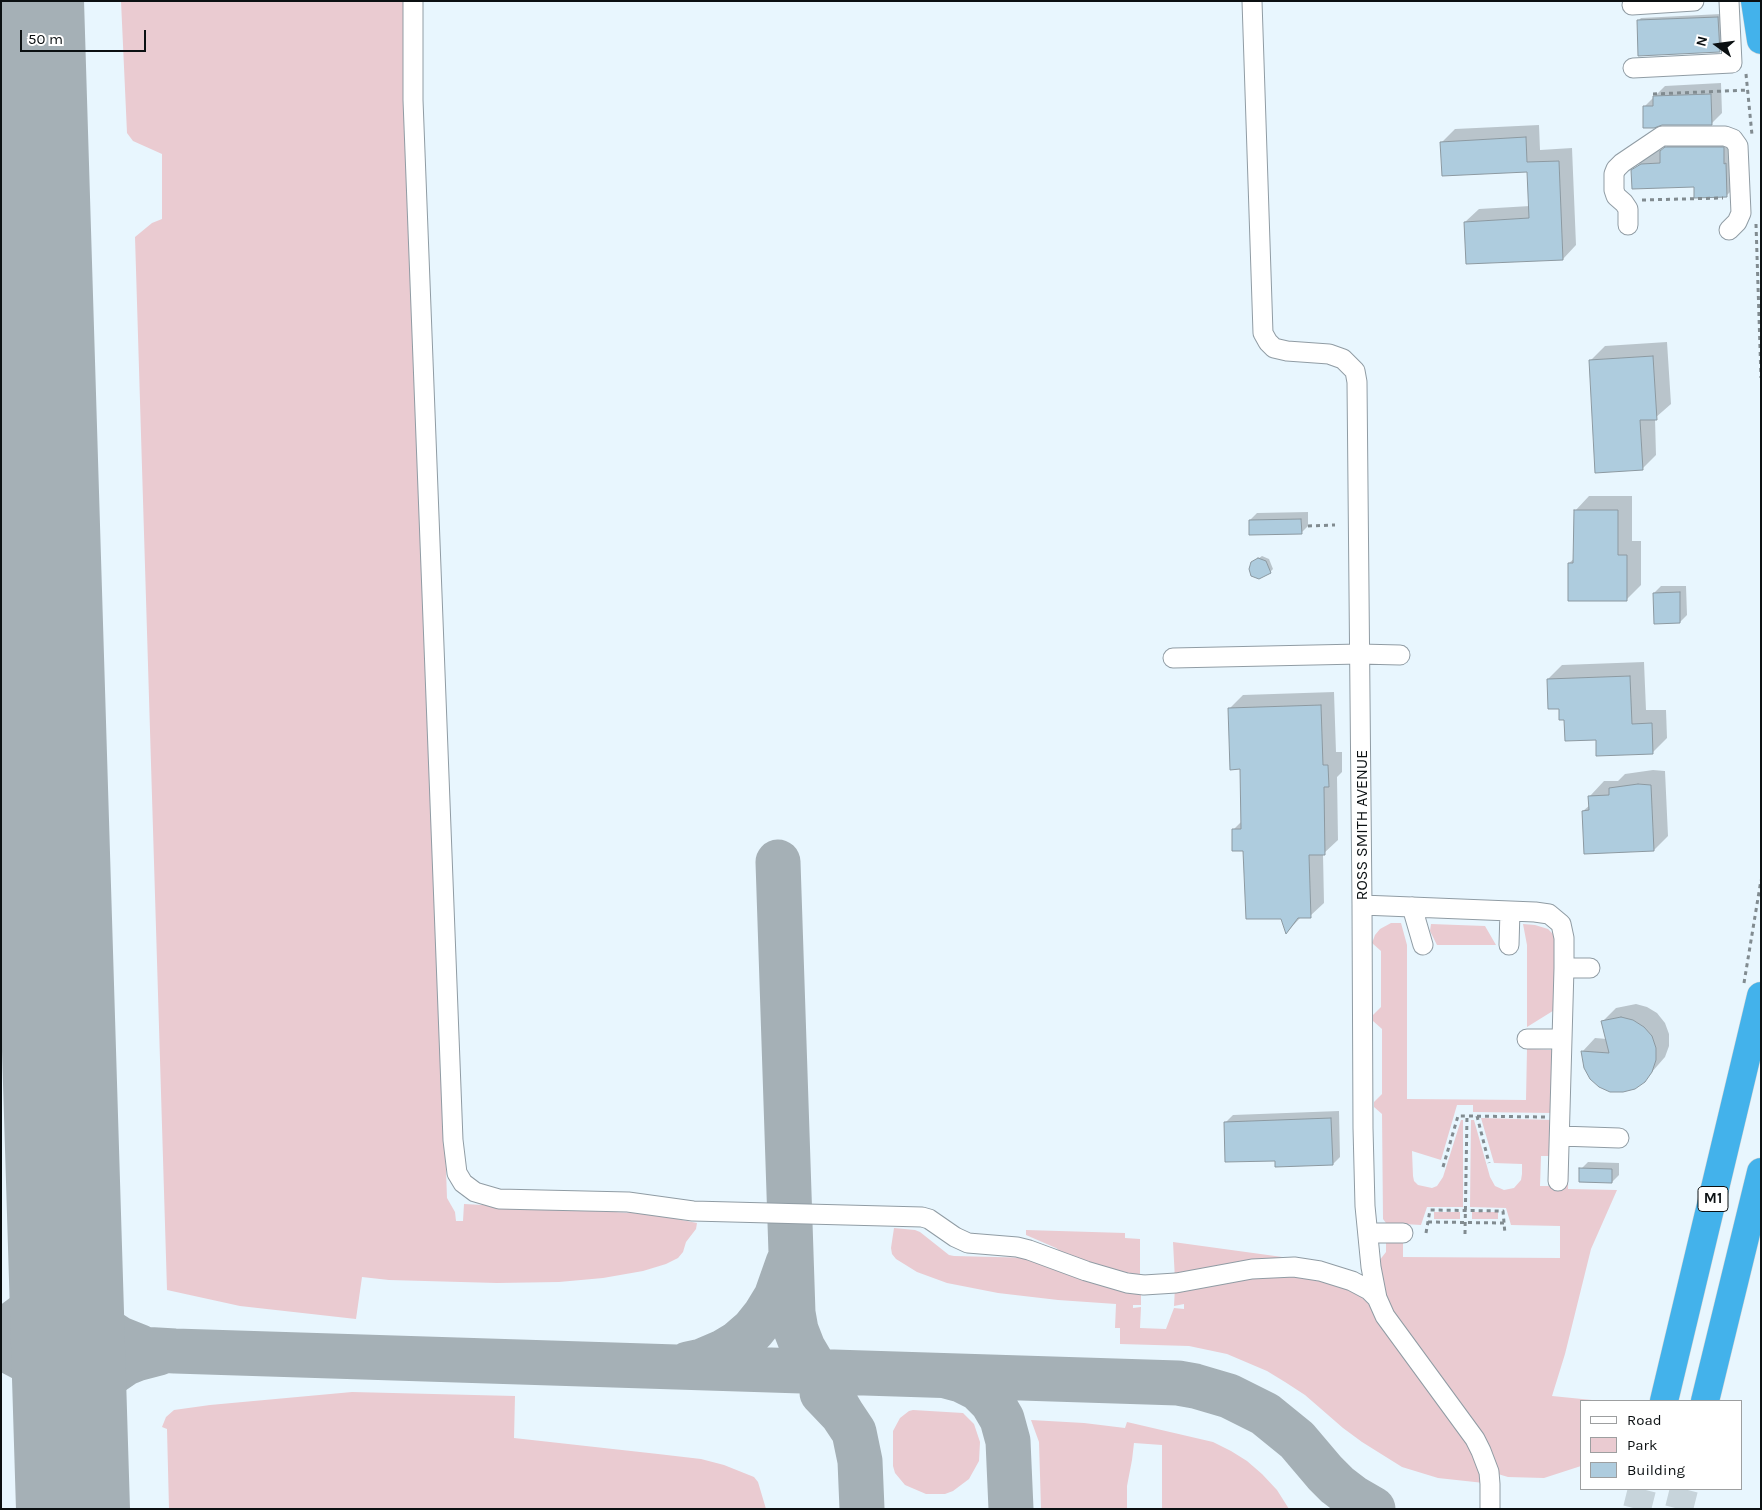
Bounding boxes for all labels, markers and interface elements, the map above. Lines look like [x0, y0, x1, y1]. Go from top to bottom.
scale bar [22, 20, 149, 52]
north arrow [1692, 20, 1742, 70]
text: 50 m [28, 30, 63, 48]
text: N [1692, 34, 1711, 48]
street label: ROSS SMITH AVENUE [1352, 750, 1372, 900]
road number: M1 [1698, 1186, 1728, 1212]
legend [1580, 1400, 1742, 1490]
text: Road [1627, 1411, 1662, 1429]
text: Park [1627, 1436, 1657, 1454]
text: Building [1627, 1461, 1685, 1479]

